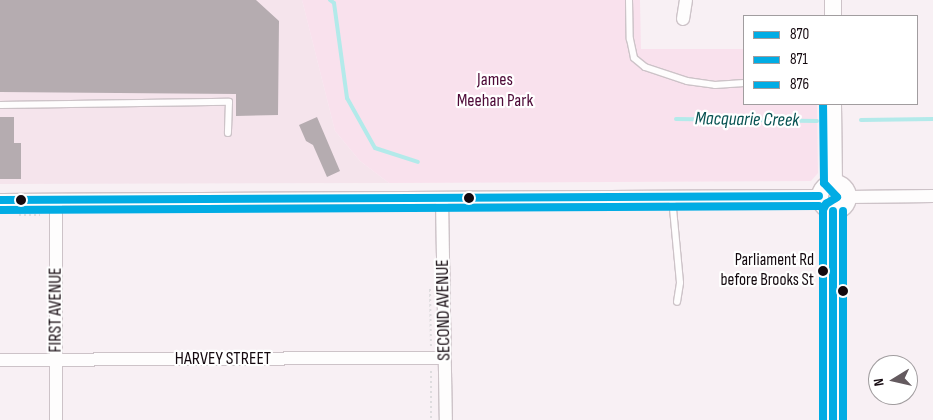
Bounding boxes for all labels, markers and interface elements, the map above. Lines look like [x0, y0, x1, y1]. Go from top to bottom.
legend [743, 15, 918, 105]
text: 870 [790, 25, 809, 44]
text: 871 [790, 50, 808, 69]
park label: James Meehan Park [457, 70, 533, 112]
text: 876 [790, 75, 809, 94]
water label: Macquarie Creek [695, 108, 799, 132]
unlabelled marker [464, 193, 474, 203]
unlabelled marker [16, 195, 26, 205]
place label: Parliament Rd before Brooks St [721, 251, 814, 291]
street label: SECOND AVENUE [432, 259, 456, 361]
marker: Parliament Rd before Brooks St [818, 266, 828, 276]
street label: FIRST AVENUE [45, 267, 67, 353]
unlabelled marker [838, 286, 848, 296]
street label: HARVEY STREET [175, 348, 271, 370]
north arrow [868, 355, 918, 405]
text: N [870, 377, 888, 387]

